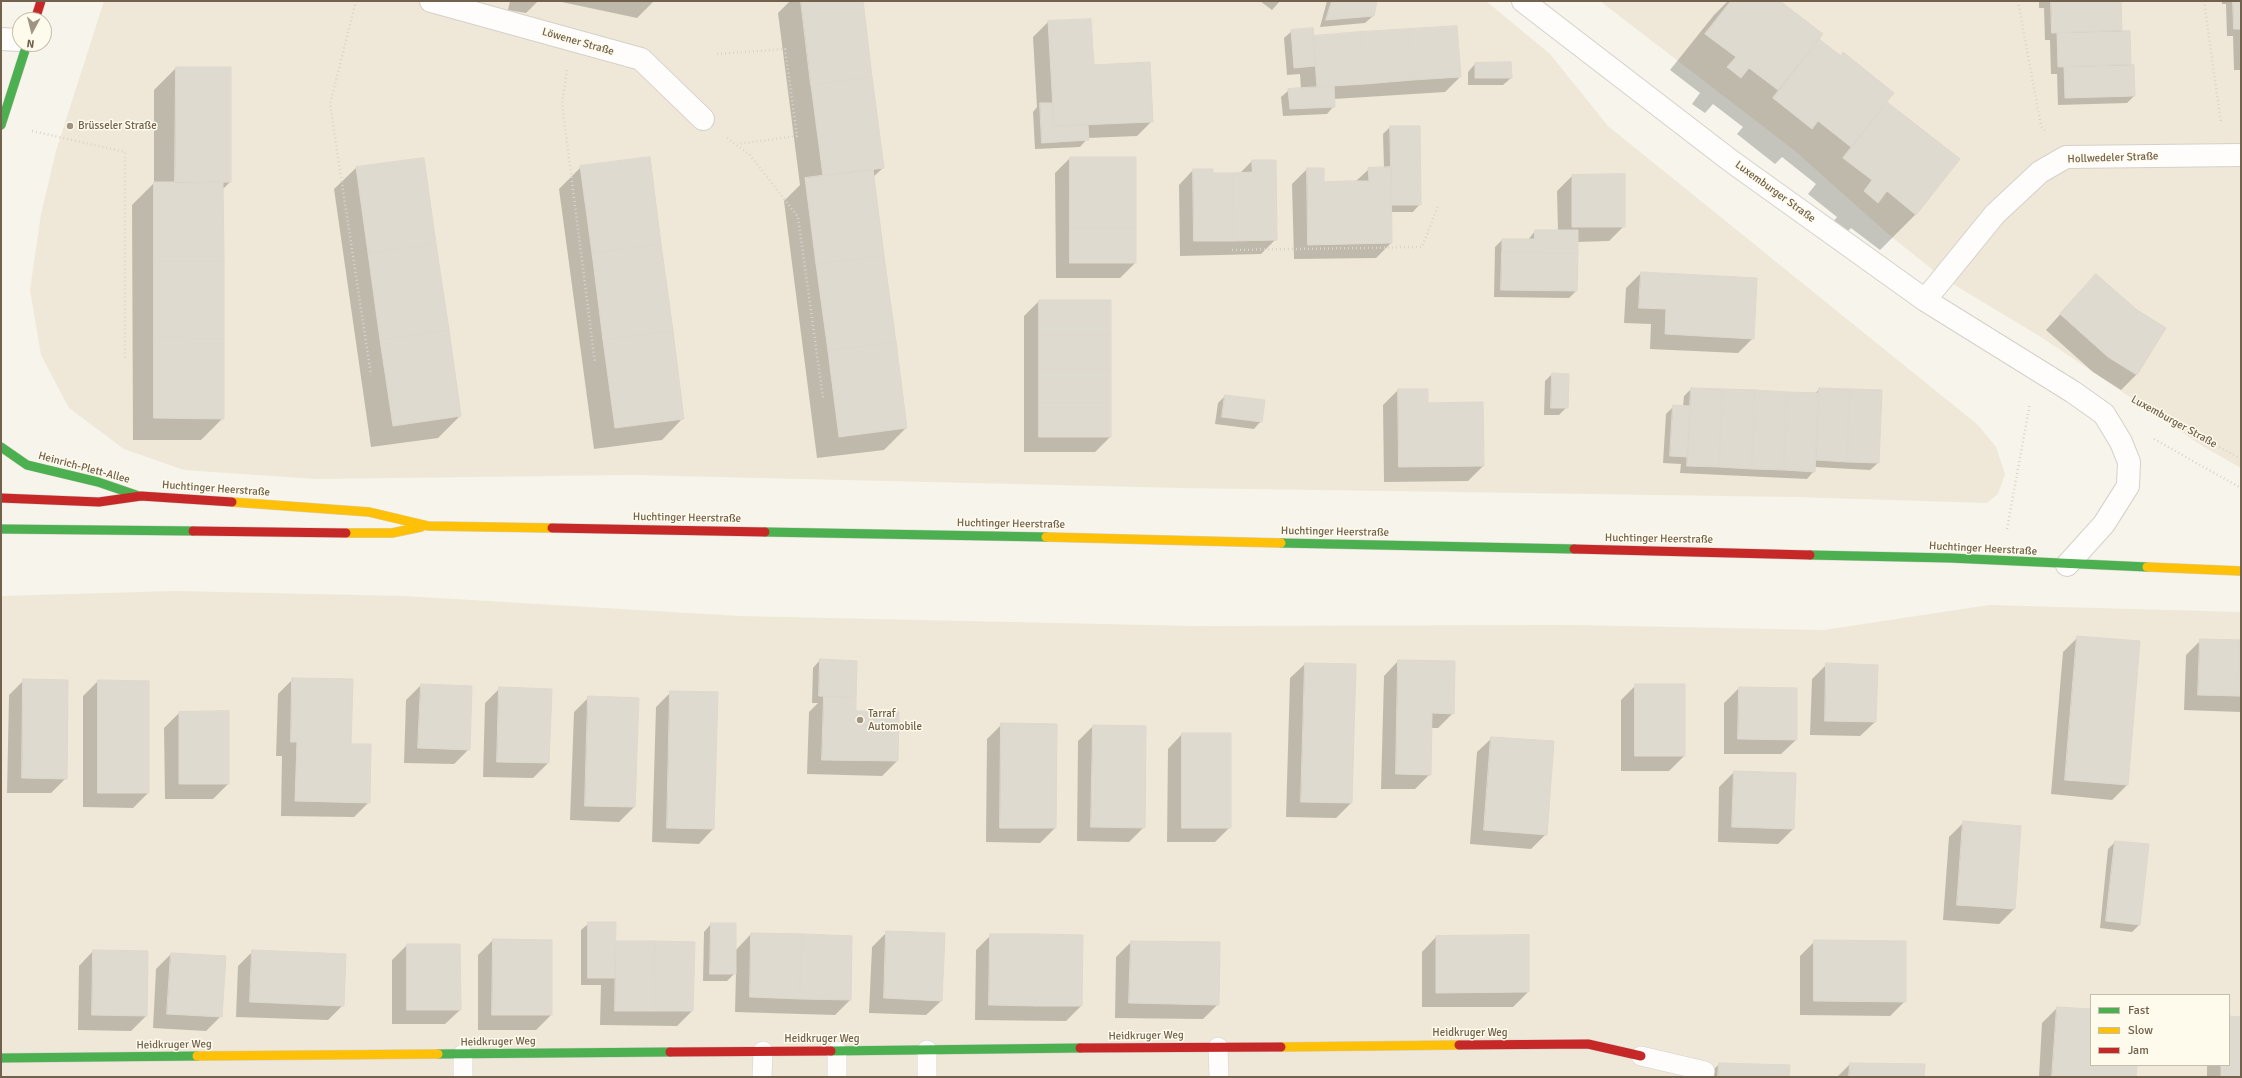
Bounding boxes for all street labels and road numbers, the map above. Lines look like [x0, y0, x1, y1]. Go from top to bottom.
street label: Löwener Straße [540, 25, 616, 59]
street label: Hollwedeler Straße [2067, 150, 2159, 166]
street label: Luxemburger Straße [1732, 158, 1818, 226]
street label: Luxemburger Straße [2129, 393, 2219, 451]
street label: Heinrich-Plett-Allee [37, 449, 131, 487]
street label: Huchtinger Heerstraße [161, 479, 271, 499]
street label: Huchtinger Heerstraße [633, 510, 741, 526]
street label: Huchtinger Heerstraße [957, 516, 1065, 532]
street label: Huchtinger Heerstraße [1281, 524, 1389, 540]
street label: Huchtinger Heerstraße [1605, 531, 1713, 547]
street label: Huchtinger Heerstraße [1929, 540, 2037, 558]
street label: Heidkruger Weg [1432, 1026, 1508, 1040]
street label: Heidkruger Weg [1108, 1029, 1184, 1043]
street label: Heidkruger Weg [784, 1032, 860, 1046]
street label: Heidkruger Weg [460, 1035, 536, 1049]
street label: Heidkruger Weg [136, 1038, 212, 1052]

